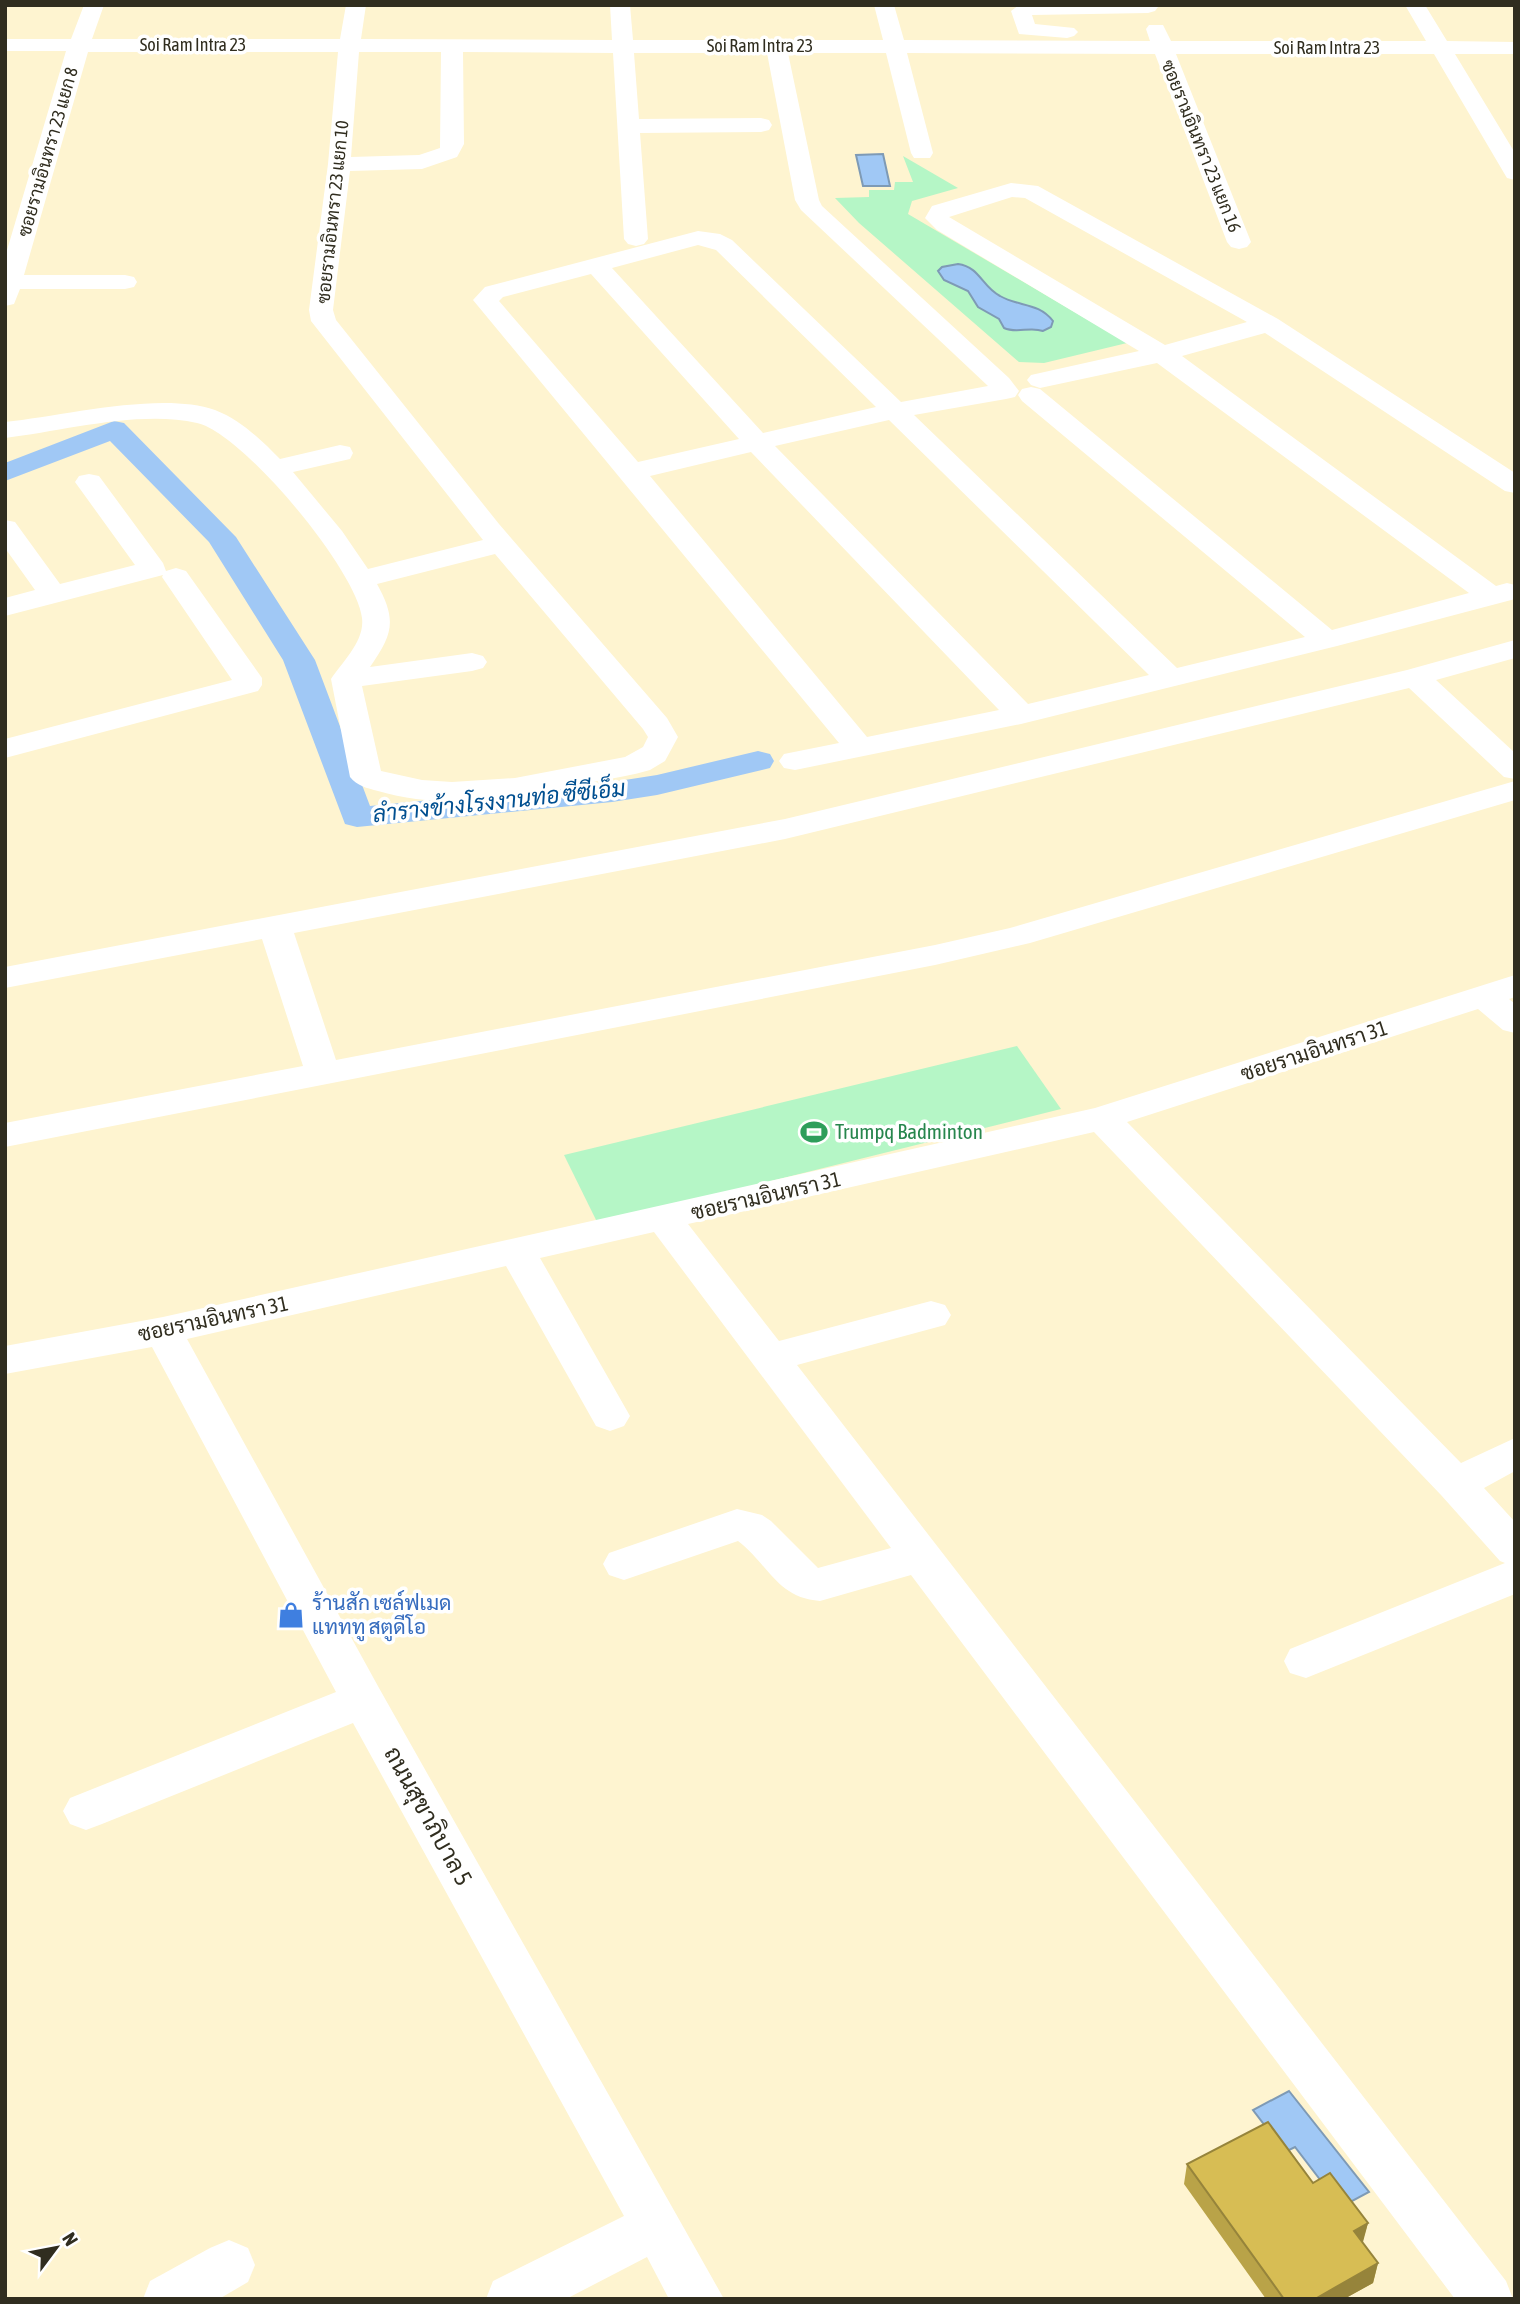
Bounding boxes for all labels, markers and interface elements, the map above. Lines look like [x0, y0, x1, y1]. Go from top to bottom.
street label: Soi Ram Intra 23 [140, 34, 246, 55]
street label: Soi Ram Intra 23 [707, 35, 813, 56]
street label: Soi Ram Intra 23 [1274, 37, 1380, 58]
street label: ซอยรามอินทรา 23 แยก 16 [1157, 57, 1246, 235]
street label: ซอยรามอินทรา 23 แยก 8 [13, 65, 82, 239]
street label: ซอยรามอินทรา 23 แยก 10 [312, 119, 353, 305]
water label: ลำรางข้างโรงงานท่อ ซีซีเอ็ม [371, 771, 627, 827]
street label: ซอยรามอินทรา 31 [1237, 1015, 1390, 1085]
sports icon: Trumpq Badminton [799, 1117, 829, 1147]
place label: Trumpq Badminton [835, 1119, 983, 1143]
street label: ซอยรามอินทรา 31 [689, 1166, 843, 1224]
street label: ซอยรามอินทรา 31 [135, 1290, 290, 1346]
place label: ร้านสัก เซล์ฟเมด แทททู สตูดีโอ [312, 1589, 451, 1642]
shop icon: ร้านสัก เซล์ฟเมด แทททู สตูดีโอ [276, 1600, 306, 1630]
street label: ถนนสุขาภิบาล 5 [376, 1742, 478, 1891]
north arrow [21, 2213, 91, 2283]
text: N [58, 2228, 83, 2250]

